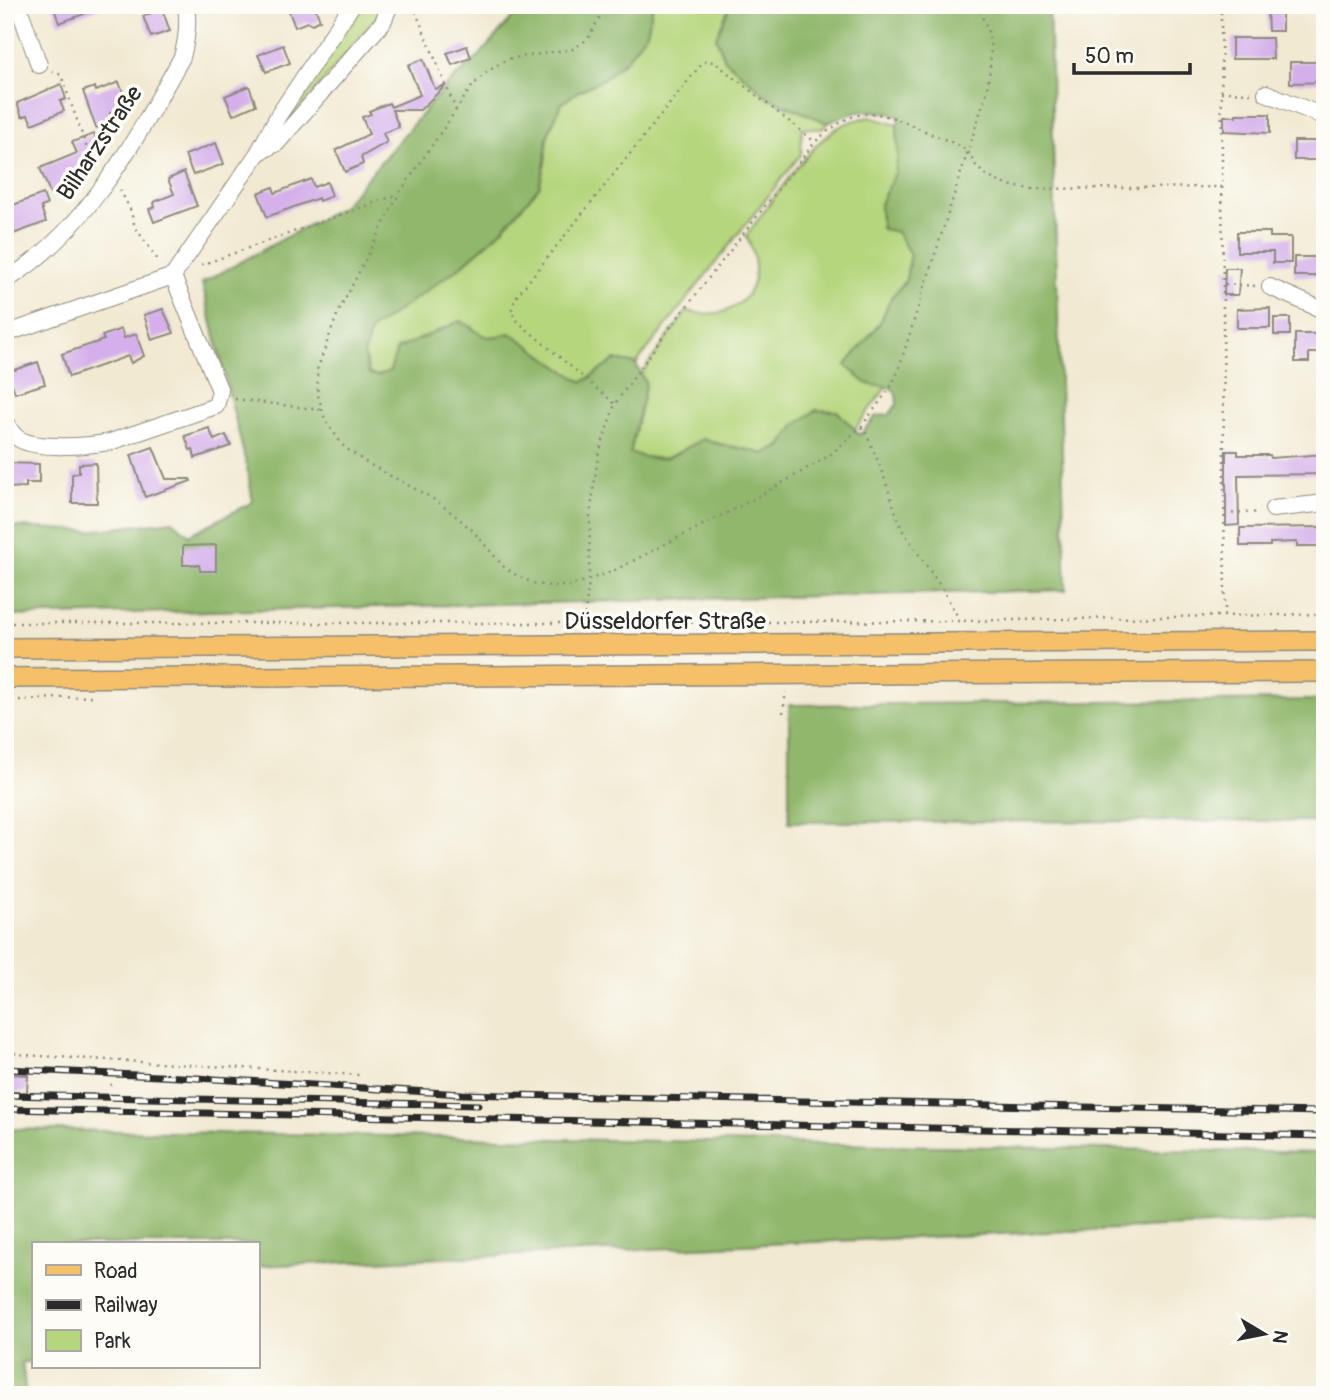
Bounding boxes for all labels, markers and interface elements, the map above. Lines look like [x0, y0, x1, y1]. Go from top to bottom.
scale bar [1074, 32, 1190, 76]
text: 50 m [1085, 43, 1134, 70]
street label: Bilharzstraße [51, 80, 149, 206]
street label: Düsseldorfer Straße [564, 607, 766, 636]
legend [32, 1242, 259, 1368]
text: Road [94, 1258, 138, 1285]
text: Railway [94, 1292, 158, 1319]
north arrow [1228, 1298, 1298, 1368]
text: Park [94, 1328, 131, 1355]
text: N [1267, 1328, 1293, 1345]

